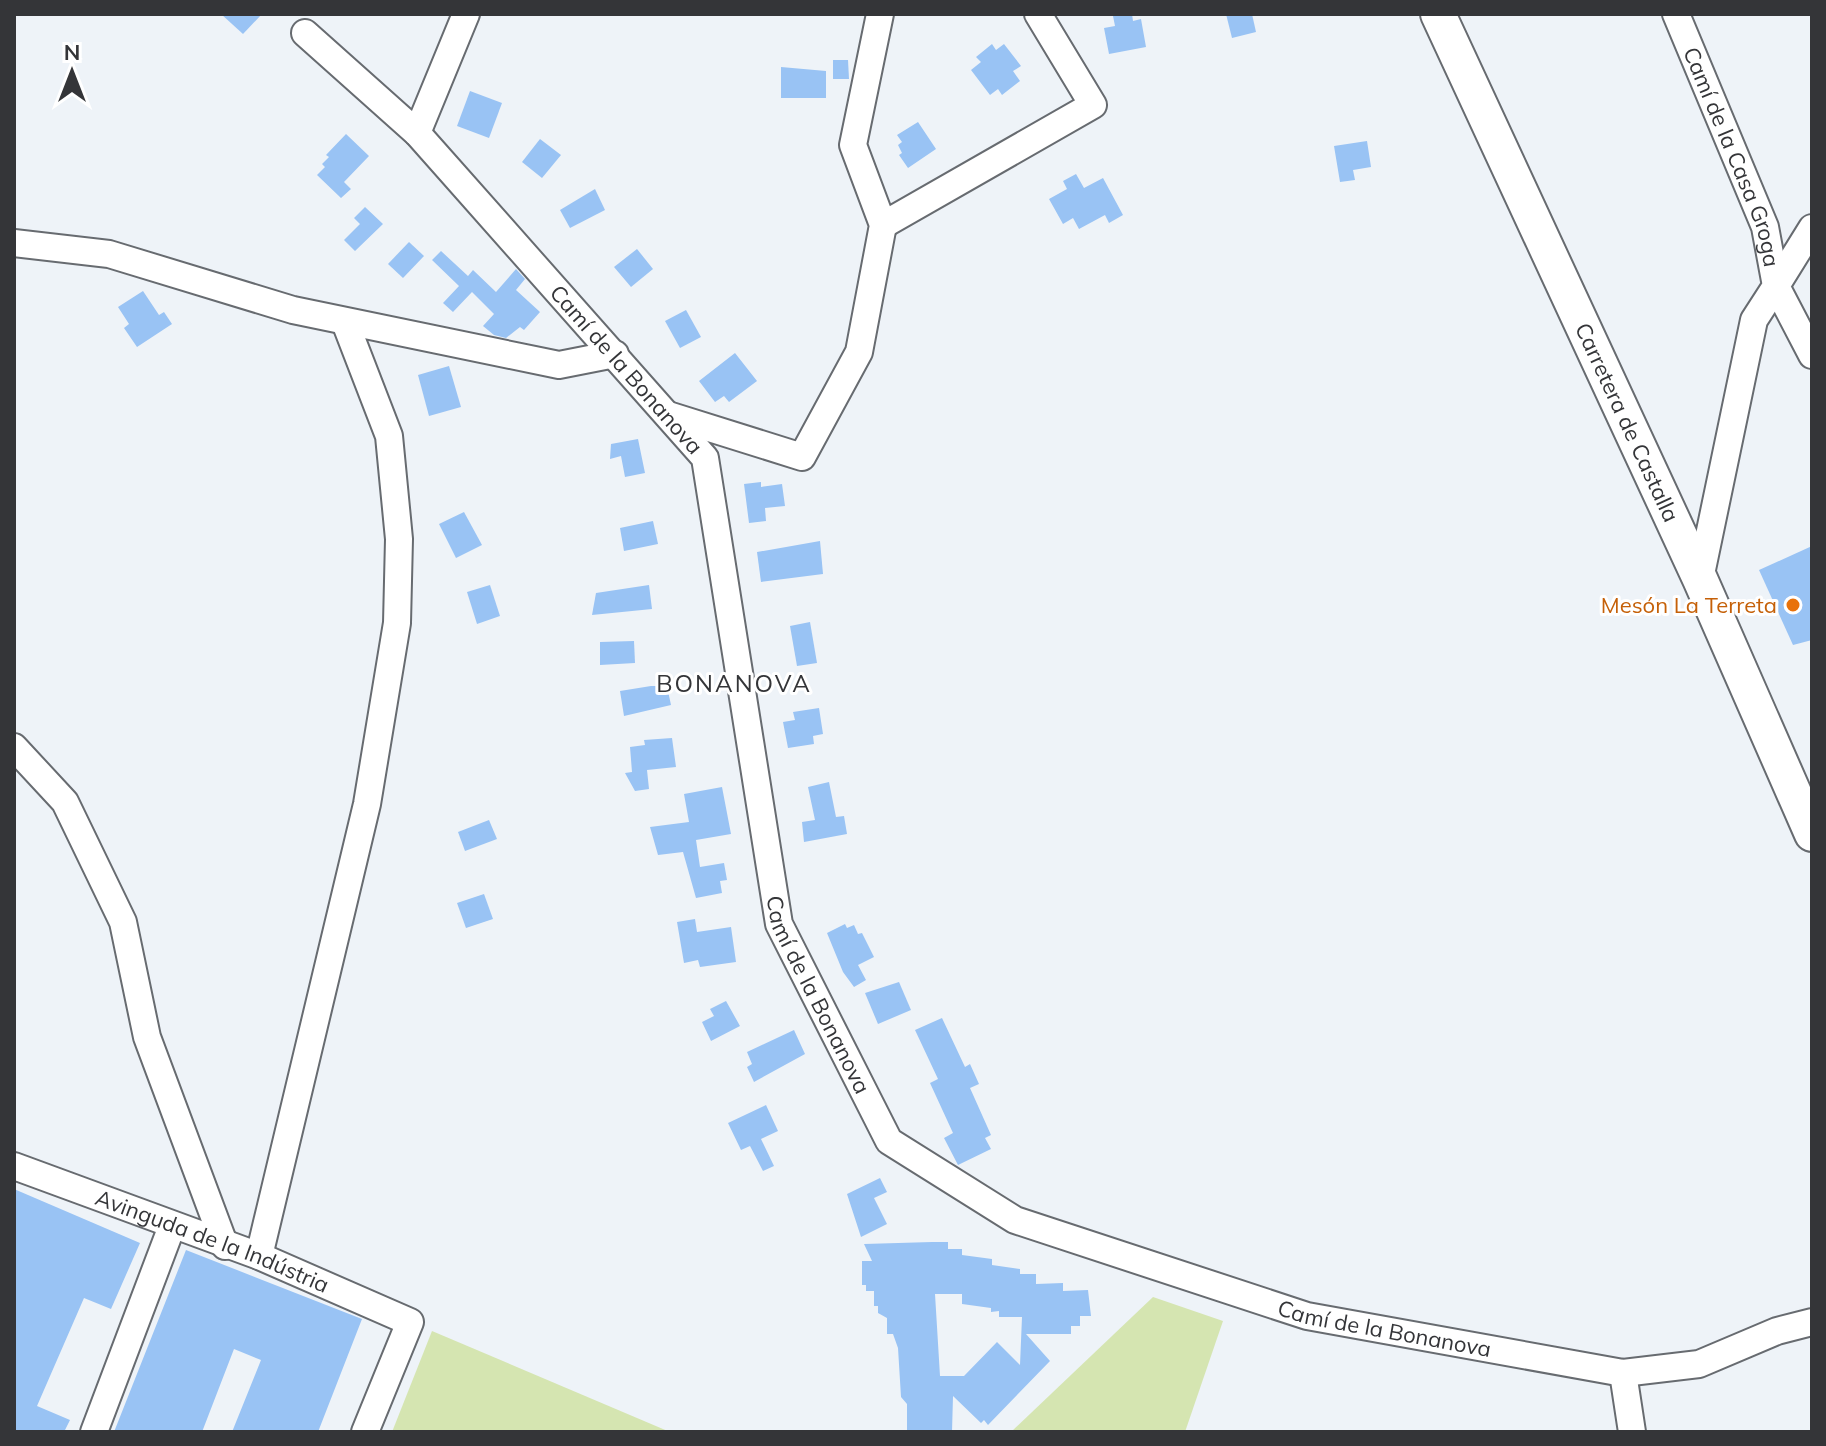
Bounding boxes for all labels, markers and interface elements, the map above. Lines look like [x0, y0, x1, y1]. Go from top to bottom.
north arrow [32, 32, 112, 112]
text: N [64, 38, 80, 66]
street label: Camí de la Casa Groga [1677, 43, 1786, 269]
street label: Camí de la Bonanova [544, 279, 709, 460]
street label: Carretera de Castalla [1569, 318, 1686, 526]
place label: Mesón La Terreta [1601, 591, 1777, 619]
marker: Mesón La Terreta [1784, 596, 1802, 614]
district label: BONANOVA [656, 668, 812, 698]
street label: Camí de la Bonanova [761, 893, 877, 1098]
street label: Avinguda de la Indústria [92, 1183, 333, 1299]
street label: Camí de la Bonanova [1274, 1293, 1493, 1363]

